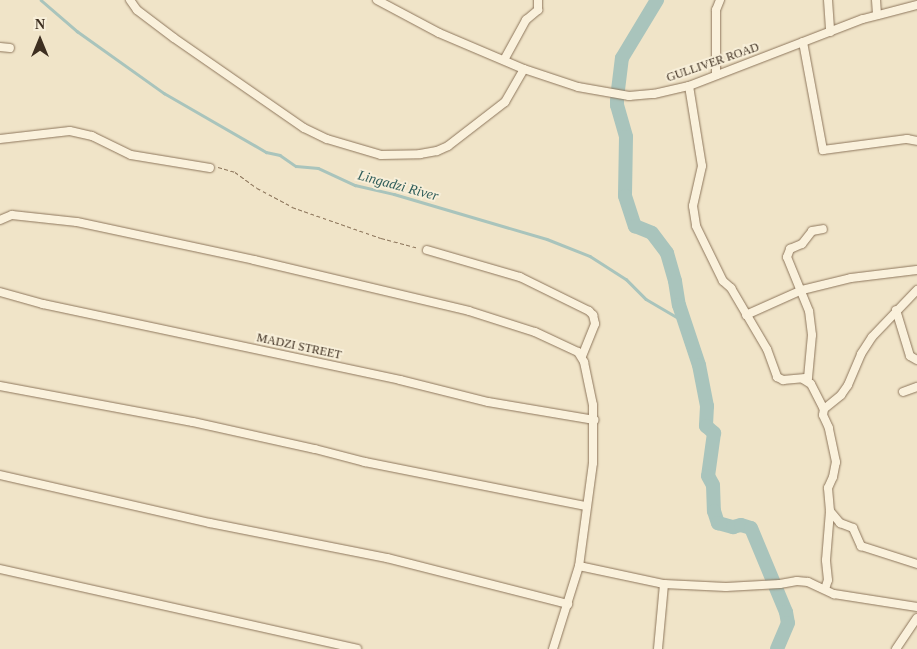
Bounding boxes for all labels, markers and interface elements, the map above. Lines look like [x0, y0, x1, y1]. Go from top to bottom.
north arrow [15, 15, 65, 65]
text: N [35, 17, 45, 32]
street label: GULLIVER ROAD [665, 40, 761, 86]
water label: Lingadzi River [356, 167, 440, 205]
street label: MADZI STREET [255, 331, 343, 363]

